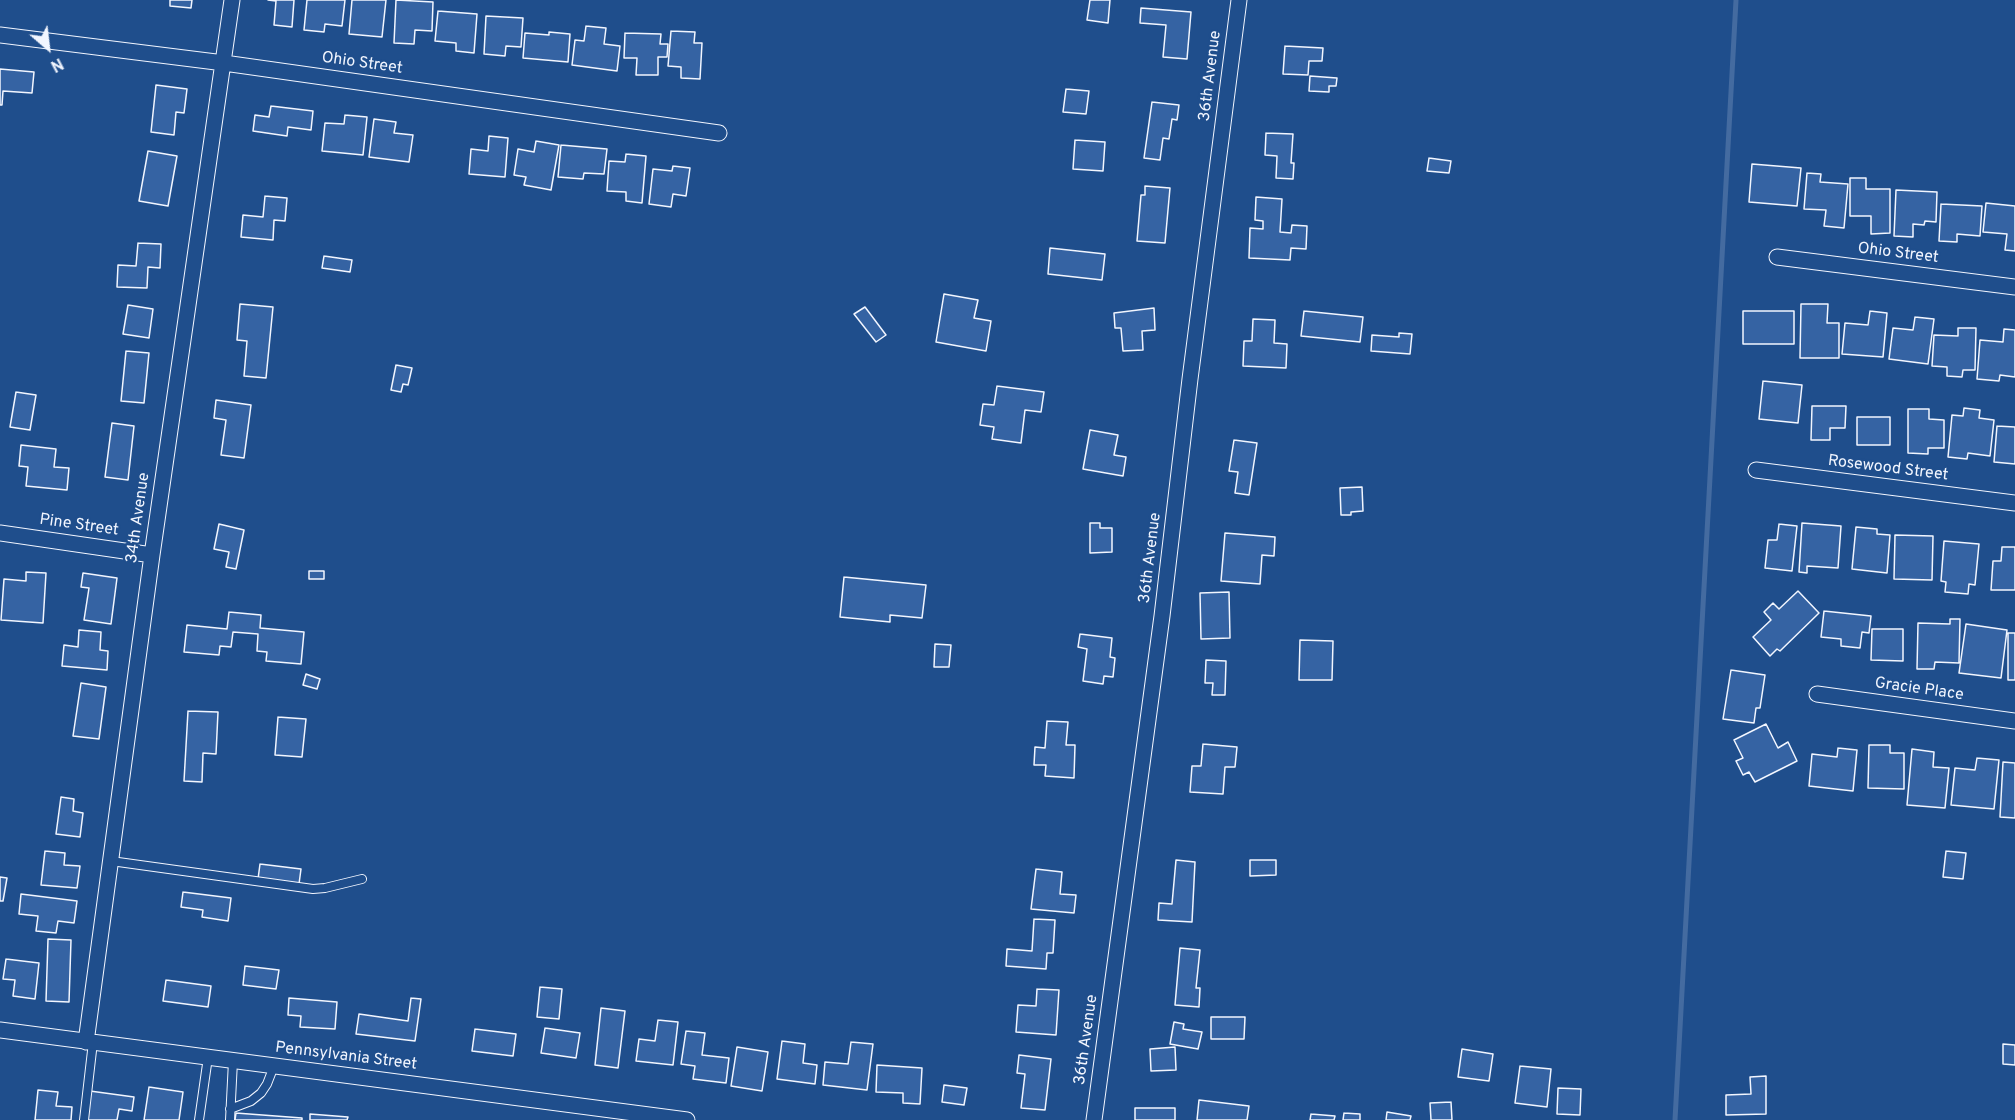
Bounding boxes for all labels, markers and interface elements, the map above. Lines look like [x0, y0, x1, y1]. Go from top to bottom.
north arrow [18, 18, 78, 78]
street label: 36th Avenue [1196, 30, 1226, 122]
street label: Ohio Street [320, 49, 404, 79]
text: N [47, 52, 66, 75]
street label: Ohio Street [1856, 240, 1940, 268]
street label: Rosewood Street [1827, 452, 1949, 486]
street label: 34th Avenue [123, 471, 155, 565]
street label: Pine Street [38, 511, 120, 541]
street label: 36th Avenue [1136, 512, 1166, 604]
street label: Gracie Place [1873, 674, 1965, 706]
street label: 36th Avenue [1071, 994, 1103, 1086]
street label: Pennsylvania Street [274, 1039, 418, 1075]

